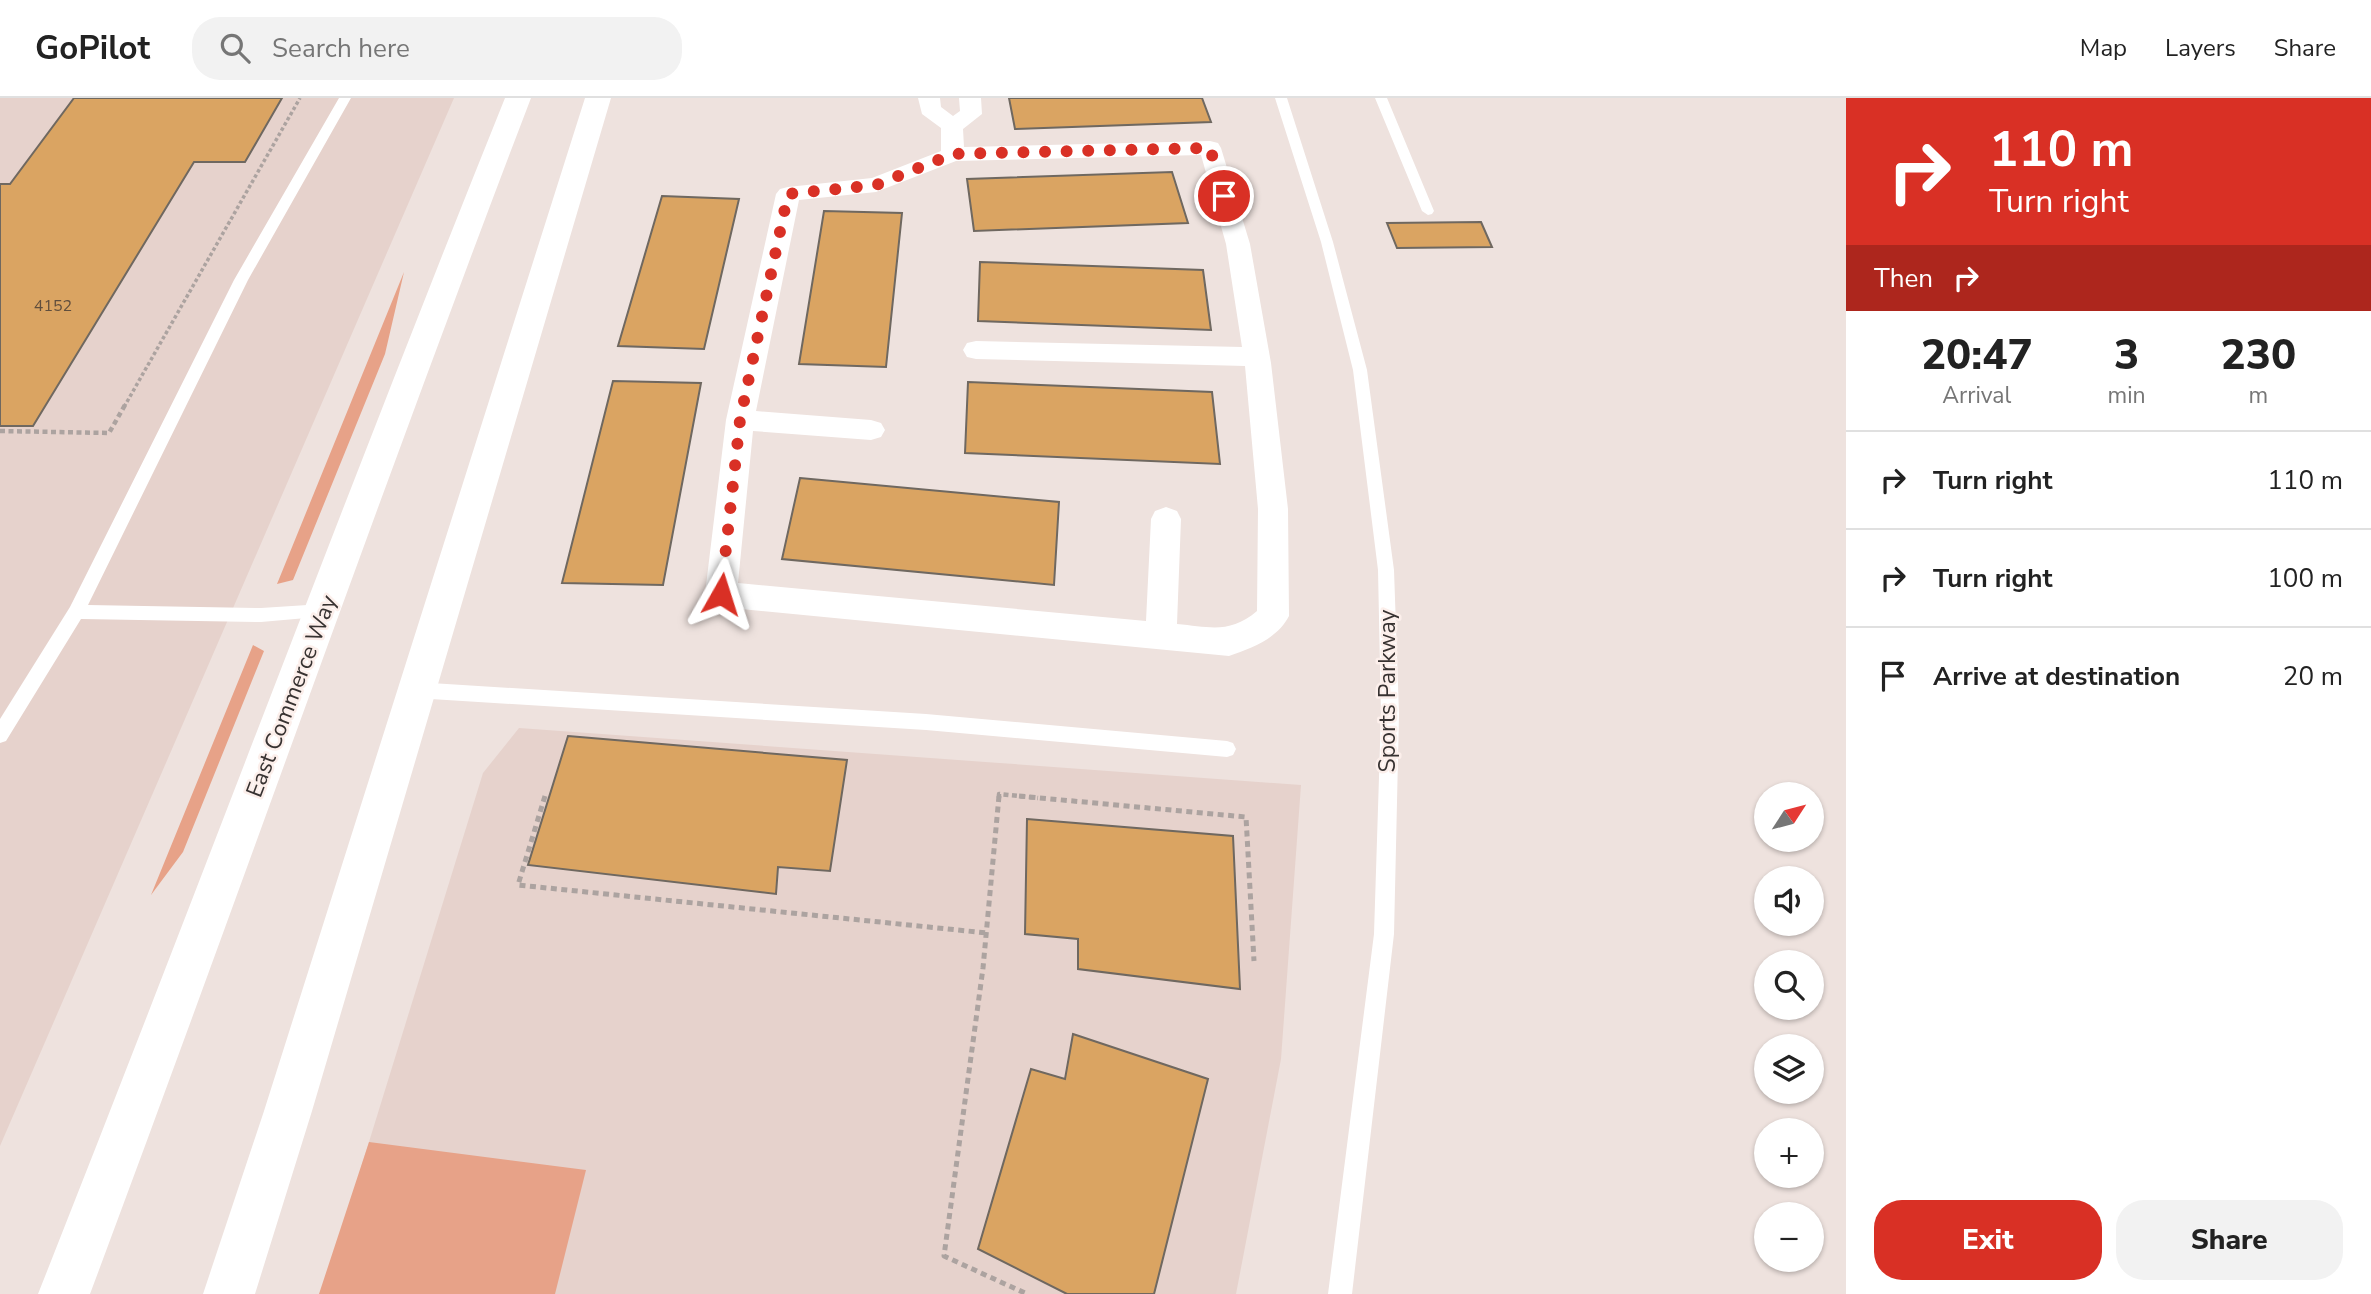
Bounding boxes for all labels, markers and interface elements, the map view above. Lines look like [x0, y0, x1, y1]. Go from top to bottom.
search box [192, 17, 682, 80]
text: GoPilot [35, 26, 150, 71]
icon: search [216, 29, 254, 67]
text: Search here [272, 31, 410, 66]
text: Map [2080, 32, 2127, 64]
text: Layers [2165, 32, 2236, 64]
text: Share [2274, 32, 2336, 64]
text: 110 m [1989, 116, 2133, 183]
icon: right [1874, 126, 1965, 217]
pin [1194, 166, 1254, 226]
icon: arrive [1205, 177, 1243, 215]
text: Turn right [1989, 180, 2129, 223]
icon: right [1947, 259, 1985, 297]
text: Then [1874, 261, 1933, 296]
house number: 4152 [34, 295, 72, 317]
text: 20:47 [1921, 327, 2033, 384]
text: 3 [2114, 327, 2139, 384]
text: 230 [2221, 327, 2296, 384]
text: Arrival [1942, 380, 2011, 411]
text: min [2108, 380, 2146, 411]
text: m [2248, 380, 2268, 411]
icon: right [1874, 461, 1912, 499]
text: Turn right [1933, 463, 2052, 498]
text: 110 m [2267, 463, 2343, 498]
position arrow [684, 557, 758, 631]
icon: right [1874, 559, 1912, 597]
text: Turn right [1933, 561, 2052, 596]
text: 100 m [2267, 561, 2343, 596]
street label: East Commerce Way [239, 591, 344, 802]
street label: Sports Parkway [1372, 609, 1403, 772]
icon: arrive [1874, 657, 1912, 695]
text: Arrive at destination [1933, 659, 2180, 694]
text: 20 m [2283, 659, 2343, 694]
north arrow [1754, 782, 1824, 852]
map controls [1754, 782, 1824, 1272]
button: sound [1754, 866, 1824, 936]
button: search [1754, 950, 1824, 1020]
button: layers [1754, 1034, 1824, 1104]
button: + [1754, 1118, 1824, 1188]
button: Exit [1874, 1200, 2102, 1280]
button: Share [2116, 1200, 2343, 1280]
button: − [1754, 1202, 1824, 1272]

